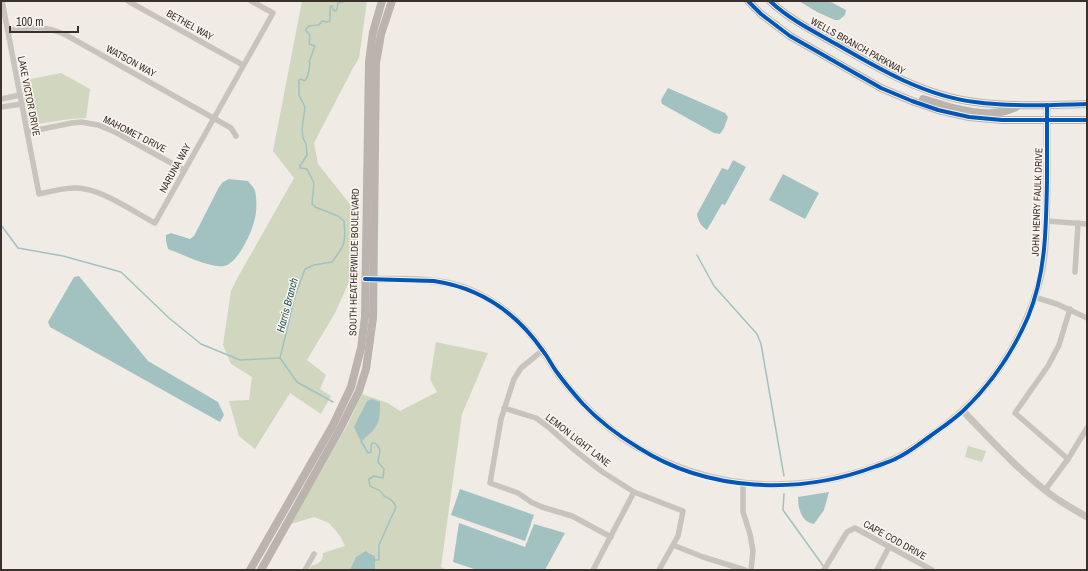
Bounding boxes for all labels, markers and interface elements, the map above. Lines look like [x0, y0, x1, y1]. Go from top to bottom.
street label: BETHEL WAY [164, 7, 216, 43]
scale bar [10, 8, 78, 34]
text: 100 m [16, 14, 43, 30]
street label: WELLS BRANCH PARKWAY [808, 14, 908, 78]
street label: WATSON WAY [104, 42, 159, 80]
street label: LAKE VICTOR DRIVE [15, 55, 43, 137]
street label: MAHOMET DRIVE [101, 113, 169, 155]
street label: NARUNA WAY [156, 141, 194, 195]
street label: JOHN HENRY FAULK DRIVE [1029, 147, 1045, 257]
street label: SOUTH HEATHERWILDE BOULEVARD [346, 188, 362, 336]
water label: Harris Branch [273, 276, 301, 334]
street label: LEMON LIGHT LANE [543, 411, 613, 469]
street label: CAPE COD DRIVE [861, 517, 929, 563]

